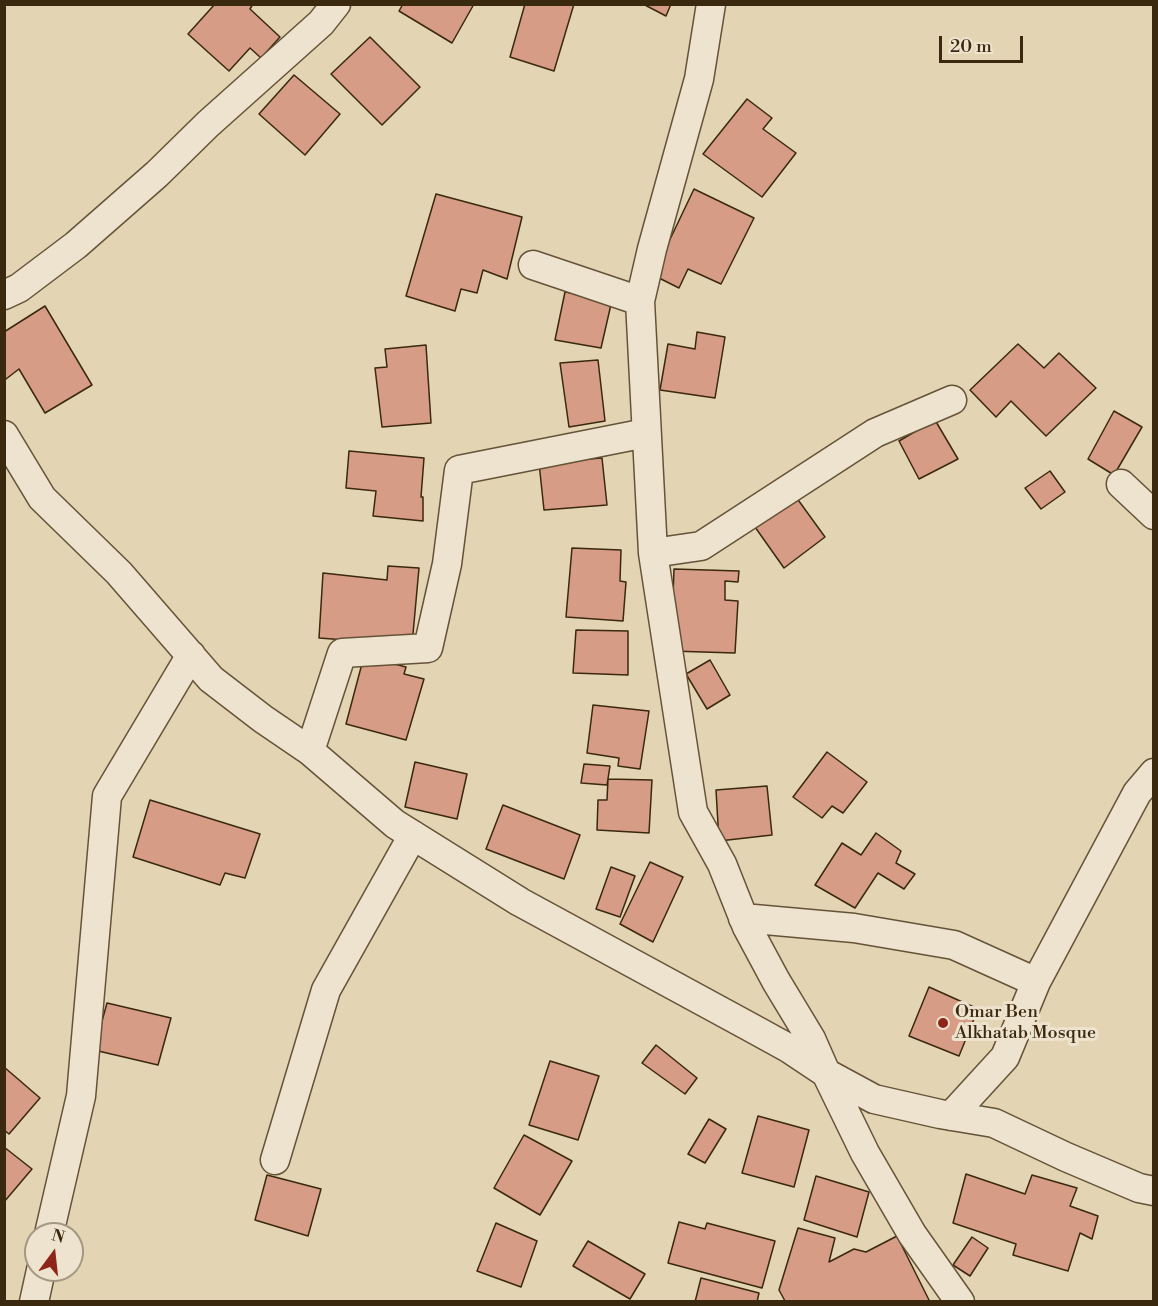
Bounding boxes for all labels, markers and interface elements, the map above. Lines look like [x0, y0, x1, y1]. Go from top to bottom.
scale bar [942, 24, 1026, 62]
text: 20 m [950, 35, 992, 58]
place label: Omar Ben Alkhatab Mosque [955, 1002, 1096, 1044]
marker: Omar Ben Alkhatab Mosque [936, 1016, 950, 1030]
north arrow [24, 1222, 84, 1282]
text: N [49, 1225, 67, 1248]

